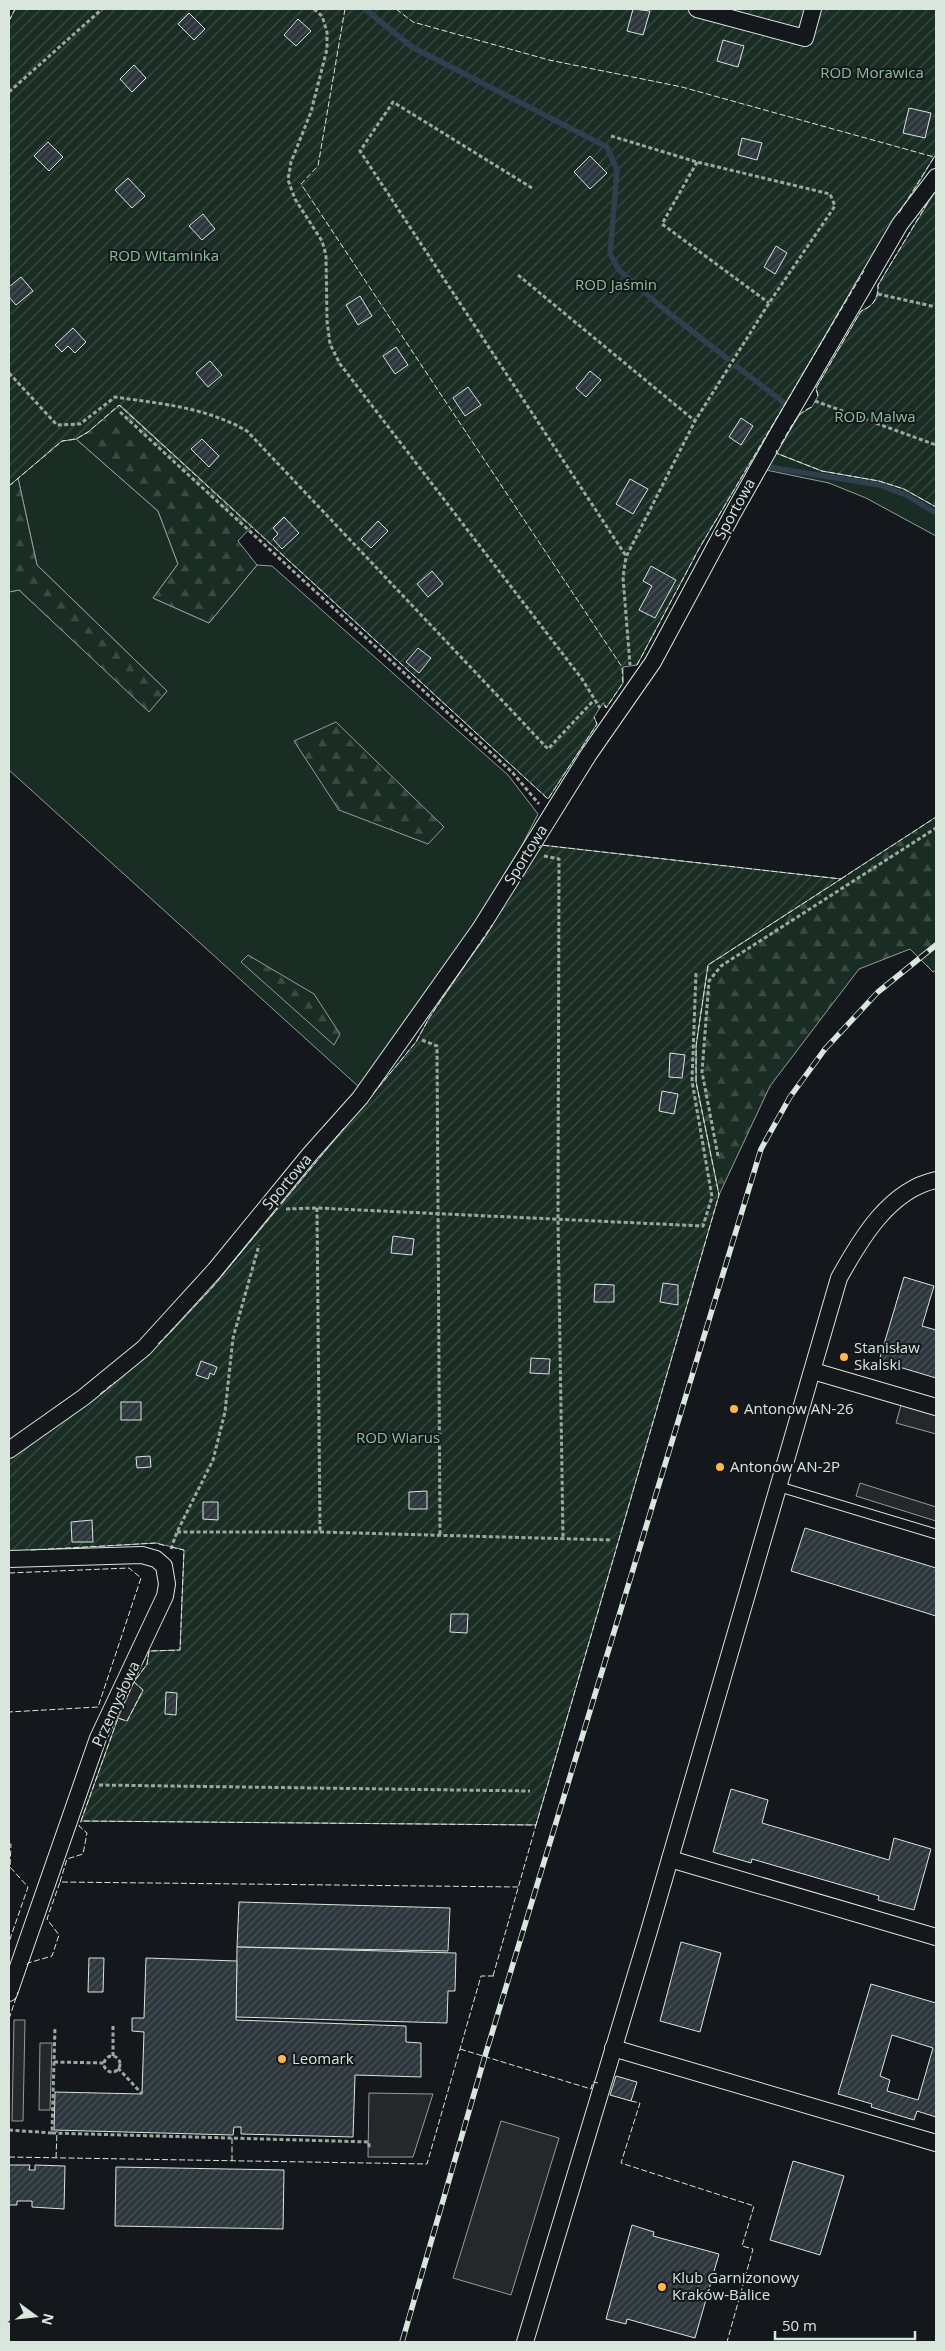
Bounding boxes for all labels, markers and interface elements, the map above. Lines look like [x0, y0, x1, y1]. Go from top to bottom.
park label: ROD Morawica [820, 62, 924, 82]
park label: ROD Witaminka [109, 245, 219, 265]
park label: ROD Jaśmin [575, 274, 657, 294]
park label: ROD Malwa [834, 406, 916, 426]
street label: Sportowa [709, 474, 759, 543]
street label: Sportowa [499, 821, 551, 888]
street label: Sportowa [257, 1149, 315, 1213]
place label: Stanisław Skalski [854, 1337, 920, 1374]
marker: Stanisław Skalski [838, 1351, 850, 1363]
place label: Antonow AN-26 [744, 1398, 854, 1418]
marker: Antonow AN-26 [728, 1403, 740, 1415]
park label: ROD Wiarus [356, 1427, 440, 1447]
place label: Antonow AN-2P [730, 1456, 840, 1476]
marker: Antonow AN-2P [714, 1461, 726, 1473]
street label: Przemysłowa [87, 1658, 144, 1749]
place label: Leomark [292, 2048, 354, 2068]
marker: Leomark [276, 2053, 288, 2065]
place label: Klub Garnizonowy Kraków-Balice [672, 2267, 800, 2304]
marker: Klub Garnizonowy Kraków-Balice [656, 2281, 668, 2293]
north arrow [10, 2291, 60, 2341]
scale bar [775, 2308, 915, 2340]
text: N [37, 2312, 59, 2327]
text: 50 m [782, 2315, 817, 2335]

